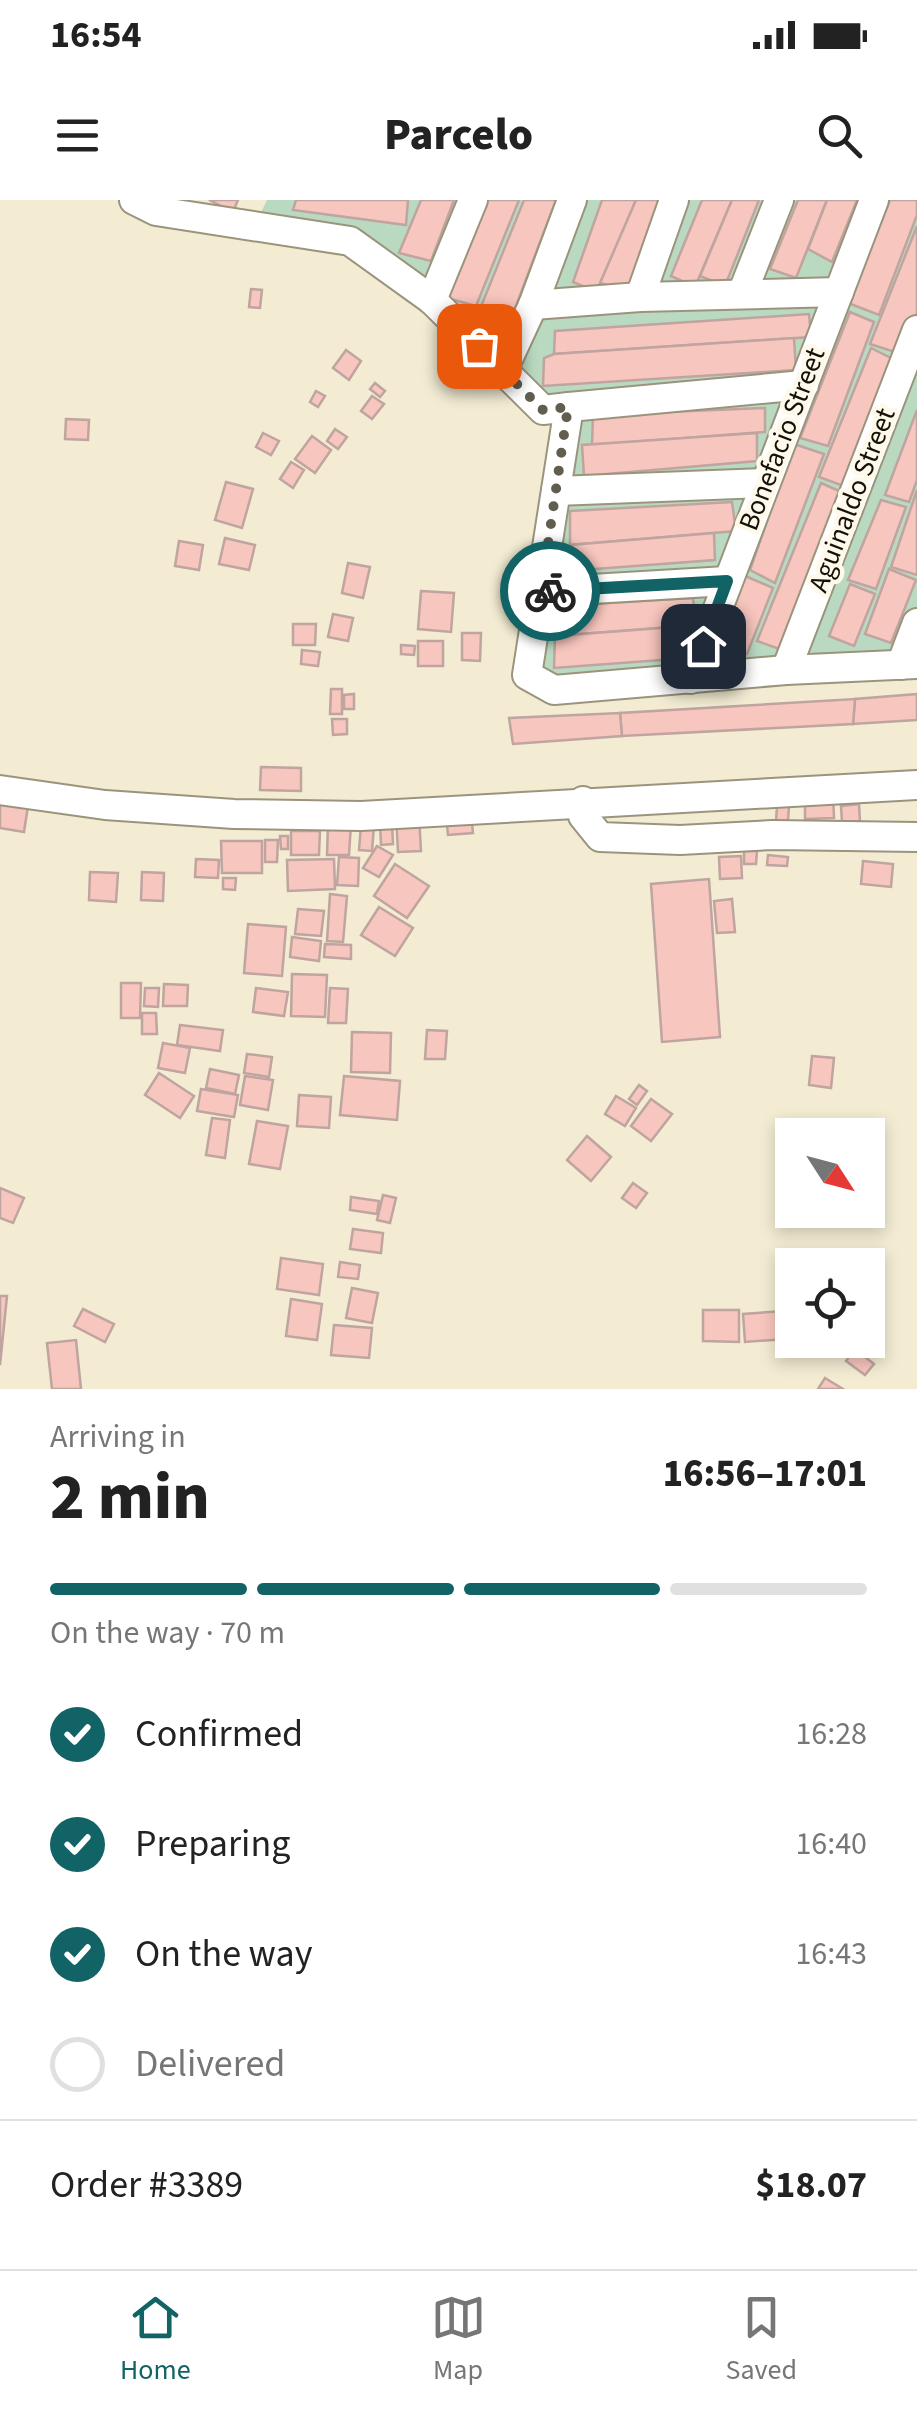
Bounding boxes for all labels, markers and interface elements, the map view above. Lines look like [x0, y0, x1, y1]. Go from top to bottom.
text: 16:54 [50, 8, 142, 62]
text: Parcelo [384, 103, 533, 167]
icon: menu [50, 108, 105, 163]
icon: search [812, 108, 867, 163]
pin [437, 304, 522, 389]
icon: bag [452, 319, 507, 374]
street label: Bonefacio Street [729, 341, 835, 536]
street label: Aguinaldo Street [798, 402, 906, 598]
courier [500, 541, 600, 641]
icon: bike [523, 564, 578, 619]
pin [661, 604, 746, 689]
icon: home [676, 619, 731, 674]
north arrow [775, 1118, 885, 1228]
map controls [775, 1118, 885, 1358]
button: locate [775, 1248, 885, 1358]
text: Arriving in [50, 1414, 186, 1460]
text: 16:56–17:01 [663, 1447, 867, 1501]
text: 2 min [50, 1451, 210, 1544]
text: On the way · 70 m [50, 1610, 285, 1656]
icon: check [50, 1707, 105, 1762]
text: Confirmed [135, 1707, 303, 1761]
text: 16:28 [795, 1711, 867, 1757]
icon: check [50, 1817, 105, 1872]
text: Preparing [135, 1817, 290, 1871]
text: 16:40 [795, 1821, 867, 1867]
icon: check [50, 1927, 105, 1982]
text: On the way [135, 1927, 312, 1981]
text: 16:43 [795, 1931, 867, 1977]
text: Delivered [135, 2037, 285, 2091]
text: Order #3389 [50, 2158, 243, 2212]
text: $18.07 [755, 2158, 867, 2212]
tab: Home [120, 2290, 191, 2390]
tab: Map [431, 2290, 486, 2390]
tab: Saved [726, 2290, 797, 2390]

